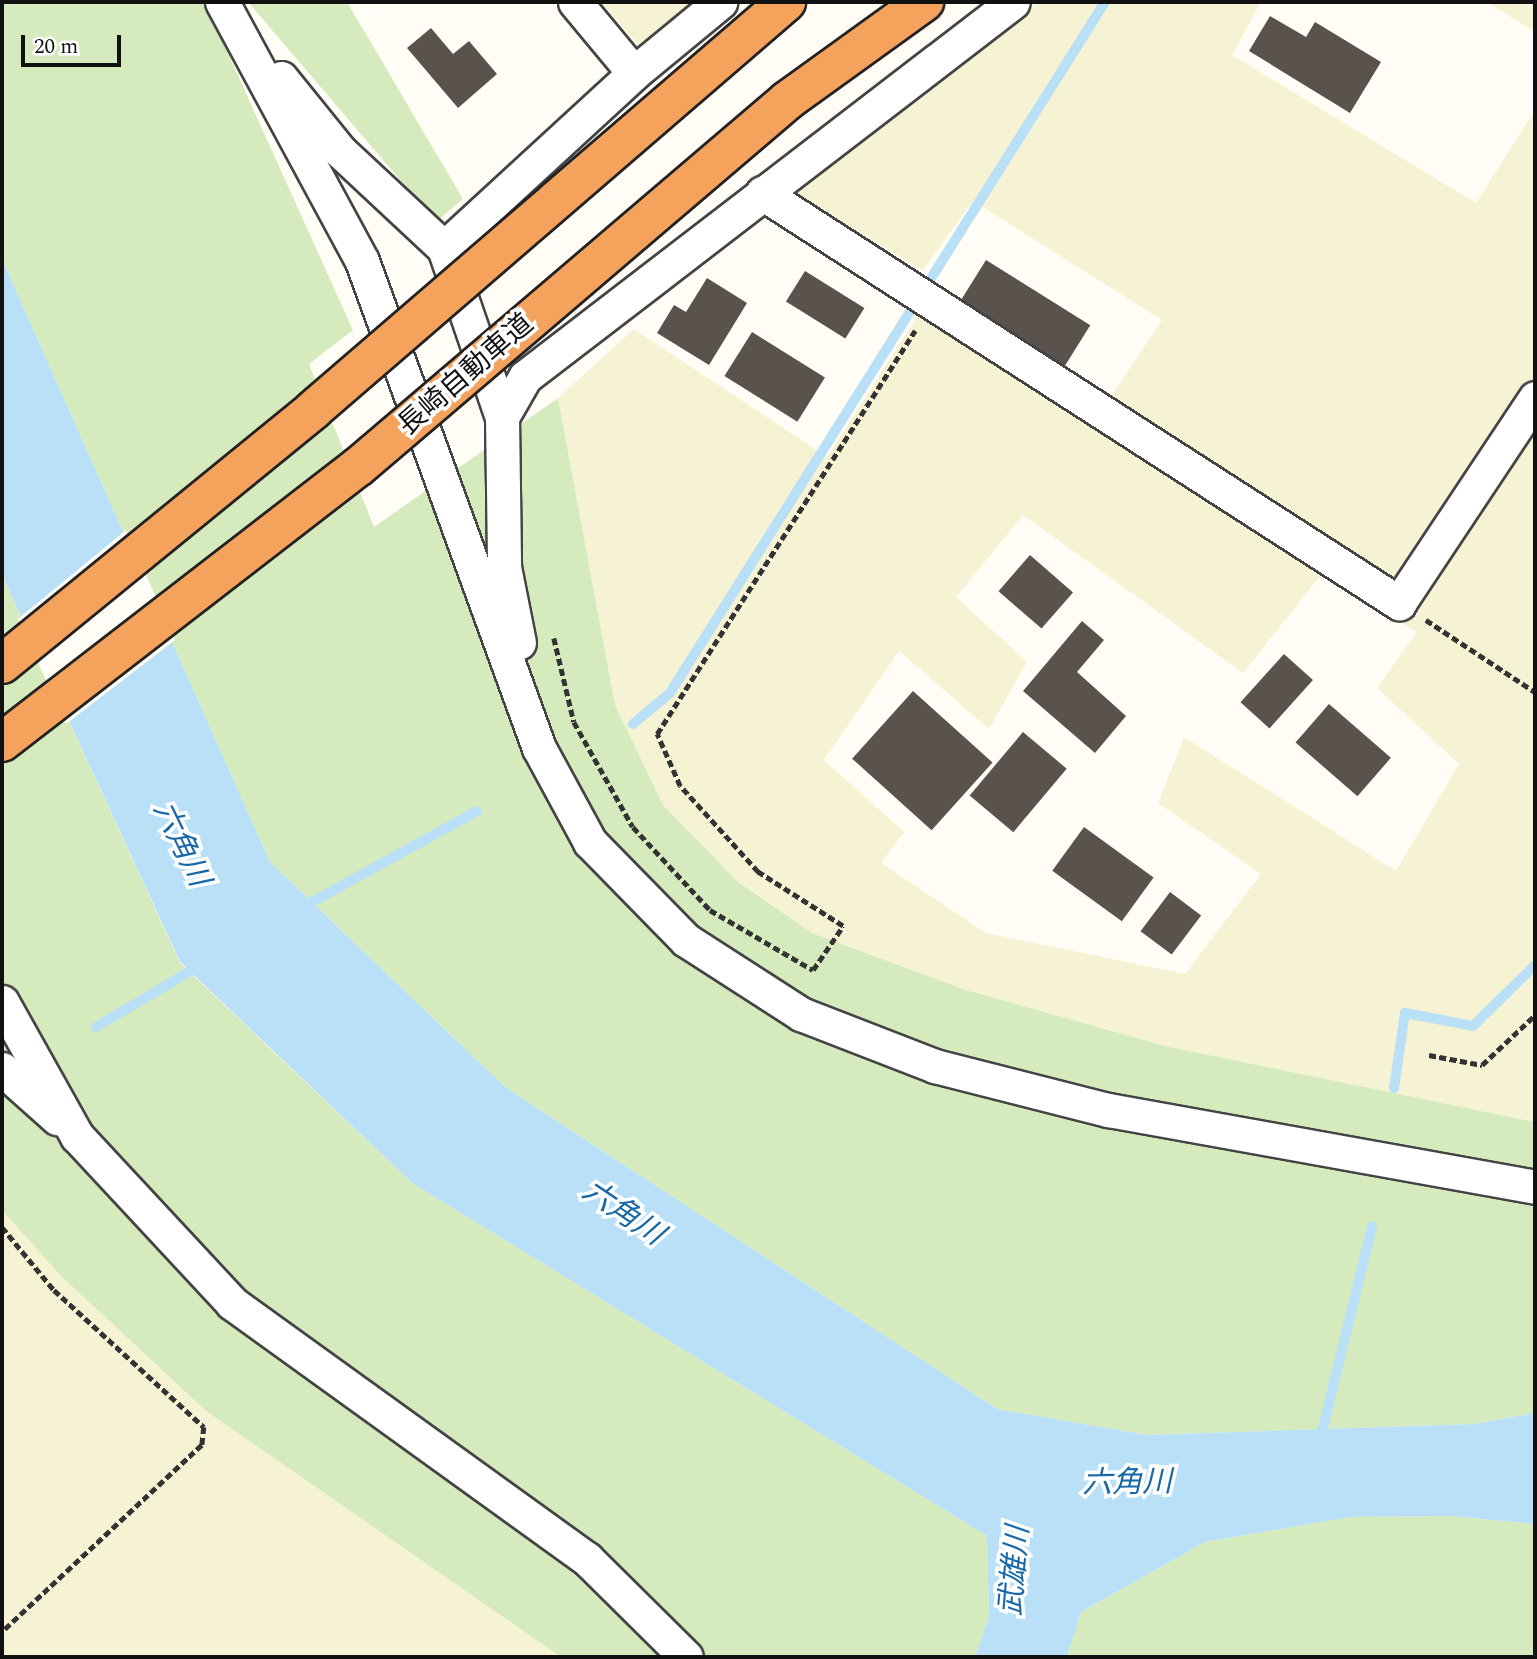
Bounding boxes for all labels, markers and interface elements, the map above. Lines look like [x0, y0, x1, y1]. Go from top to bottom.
scale bar [24, 21, 124, 65]
text: 20 m [34, 31, 78, 63]
street label: 長崎自動車道 [392, 307, 540, 443]
water label: 六角川 [145, 796, 217, 892]
water label: 六角川 [576, 1173, 670, 1253]
water label: 六角川 [1082, 1464, 1172, 1502]
water label: 武雄川 [993, 1525, 1037, 1617]

